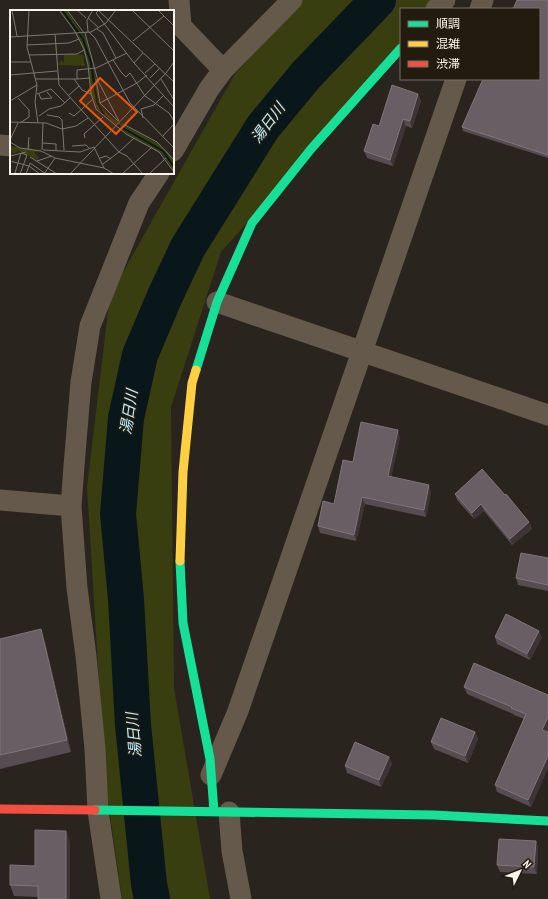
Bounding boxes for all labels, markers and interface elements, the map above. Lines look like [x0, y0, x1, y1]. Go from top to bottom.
legend [400, 8, 540, 80]
inset map [10, 10, 174, 174]
text: 順調 [436, 16, 460, 31]
text: 混雑 [436, 36, 460, 51]
text: 渋滞 [436, 56, 460, 71]
water label: 湯日川 [246, 97, 290, 146]
water label: 湯日川 [116, 386, 142, 436]
water label: 湯日川 [122, 710, 145, 758]
north arrow [500, 851, 540, 891]
text: N [520, 857, 534, 871]

